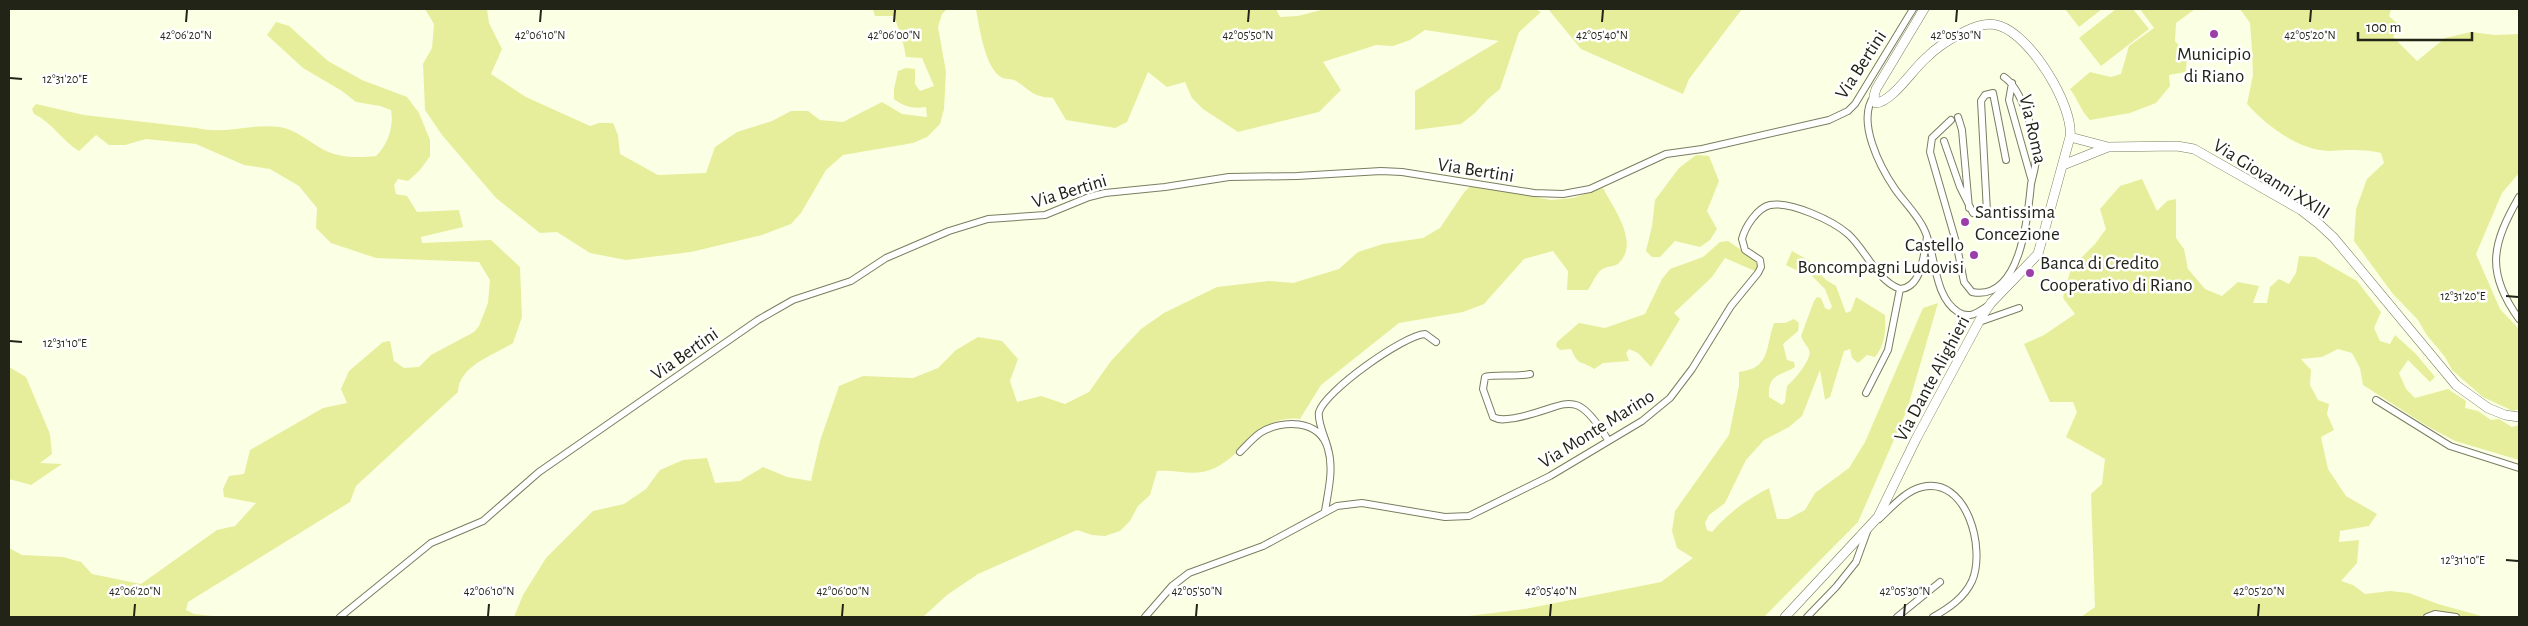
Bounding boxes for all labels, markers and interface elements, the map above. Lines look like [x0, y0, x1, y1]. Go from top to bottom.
scale bar [2358, 10, 2472, 42]
text: 100 m [2366, 20, 2401, 35]
street label: Via Bertini [1832, 27, 1890, 102]
marker: Municipio di Riano [2208, 28, 2220, 40]
text: 42°06'20"N [160, 29, 212, 41]
text: 42°06'10"N [515, 29, 565, 41]
text: 42°06'00"N [868, 29, 920, 41]
text: 42°05'50"N [1222, 29, 1274, 41]
text: 42°05'40"N [1576, 29, 1628, 41]
text: 42°05'30"N [1931, 29, 1981, 41]
text: 42°05'20"N [2284, 29, 2336, 41]
place label: Municipio di Riano [2177, 45, 2251, 86]
text: 12°31'20"E [42, 73, 88, 85]
street label: Via Roma [2015, 93, 2050, 166]
street label: Via Giovanni XXIII [2210, 136, 2333, 223]
street label: Via Bertini [1436, 155, 1515, 186]
street label: Via Bertini [1030, 171, 1109, 212]
place label: Santissima Concezione [1975, 203, 2060, 244]
marker: Santissima Concezione [1959, 216, 1971, 228]
place label: Castello Boncompagni Ludovisi [1797, 236, 1964, 277]
marker: Castello Boncompagni Ludovisi [1968, 249, 1980, 261]
place label: Banca di Credito Cooperativo di Riano [2040, 254, 2193, 295]
marker: Banca di Credito Cooperativo di Riano [2024, 267, 2036, 279]
text: 12°31'20"E [2440, 290, 2486, 302]
street label: Via Dante Alighieri [1891, 313, 1973, 445]
street label: Via Bertini [648, 324, 722, 384]
text: 12°31'10"E [43, 337, 87, 349]
street label: Via Monte Marino [1536, 386, 1658, 472]
text: 12°31'10"E [2441, 554, 2485, 566]
text: 42°06'20"N [109, 585, 161, 597]
text: 42°06'10"N [464, 585, 514, 597]
text: 42°06'00"N [817, 585, 869, 597]
text: 42°05'50"N [1171, 585, 1223, 597]
text: 42°05'40"N [1525, 585, 1577, 597]
text: 42°05'30"N [1880, 585, 1930, 597]
text: 42°05'20"N [2233, 585, 2285, 597]

